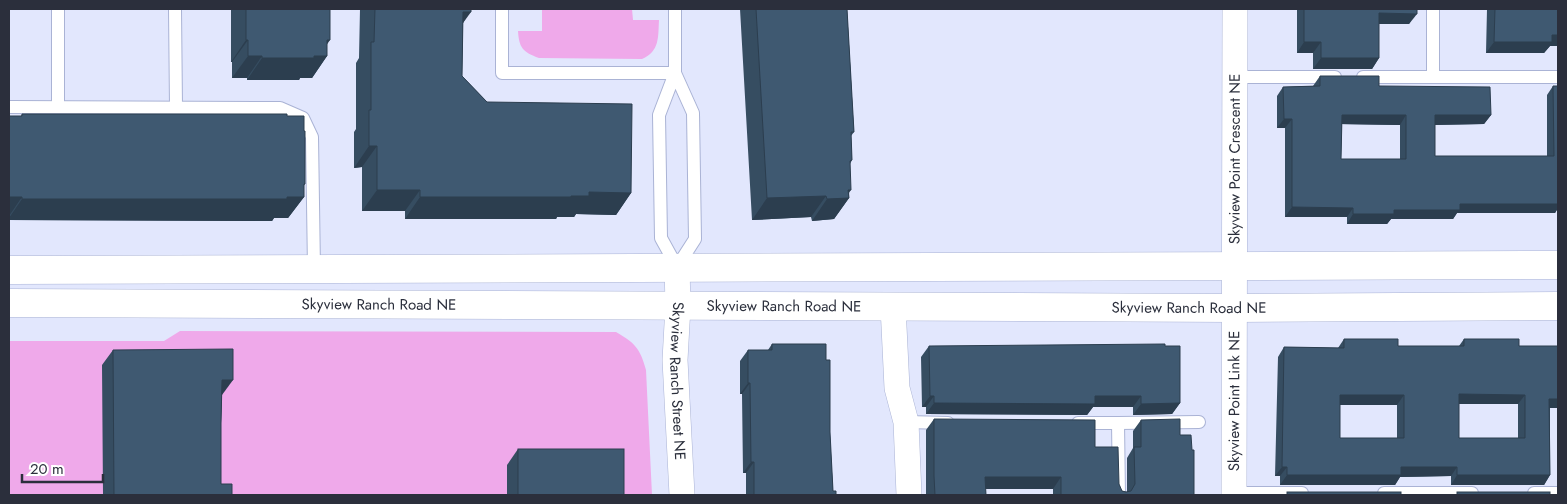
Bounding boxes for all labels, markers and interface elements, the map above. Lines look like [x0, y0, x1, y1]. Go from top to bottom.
street label: Skyview Point Crescent NE [1224, 74, 1246, 244]
street label: Skyview Ranch Road NE [302, 293, 456, 316]
street label: Skyview Ranch Road NE [707, 295, 861, 317]
street label: Skyview Ranch Road NE [1112, 296, 1266, 319]
street label: Skyview Ranch Street NE [664, 302, 691, 460]
street label: Skyview Point Link NE [1223, 331, 1245, 471]
scale bar [22, 452, 104, 484]
text: 20 m [30, 458, 64, 480]

